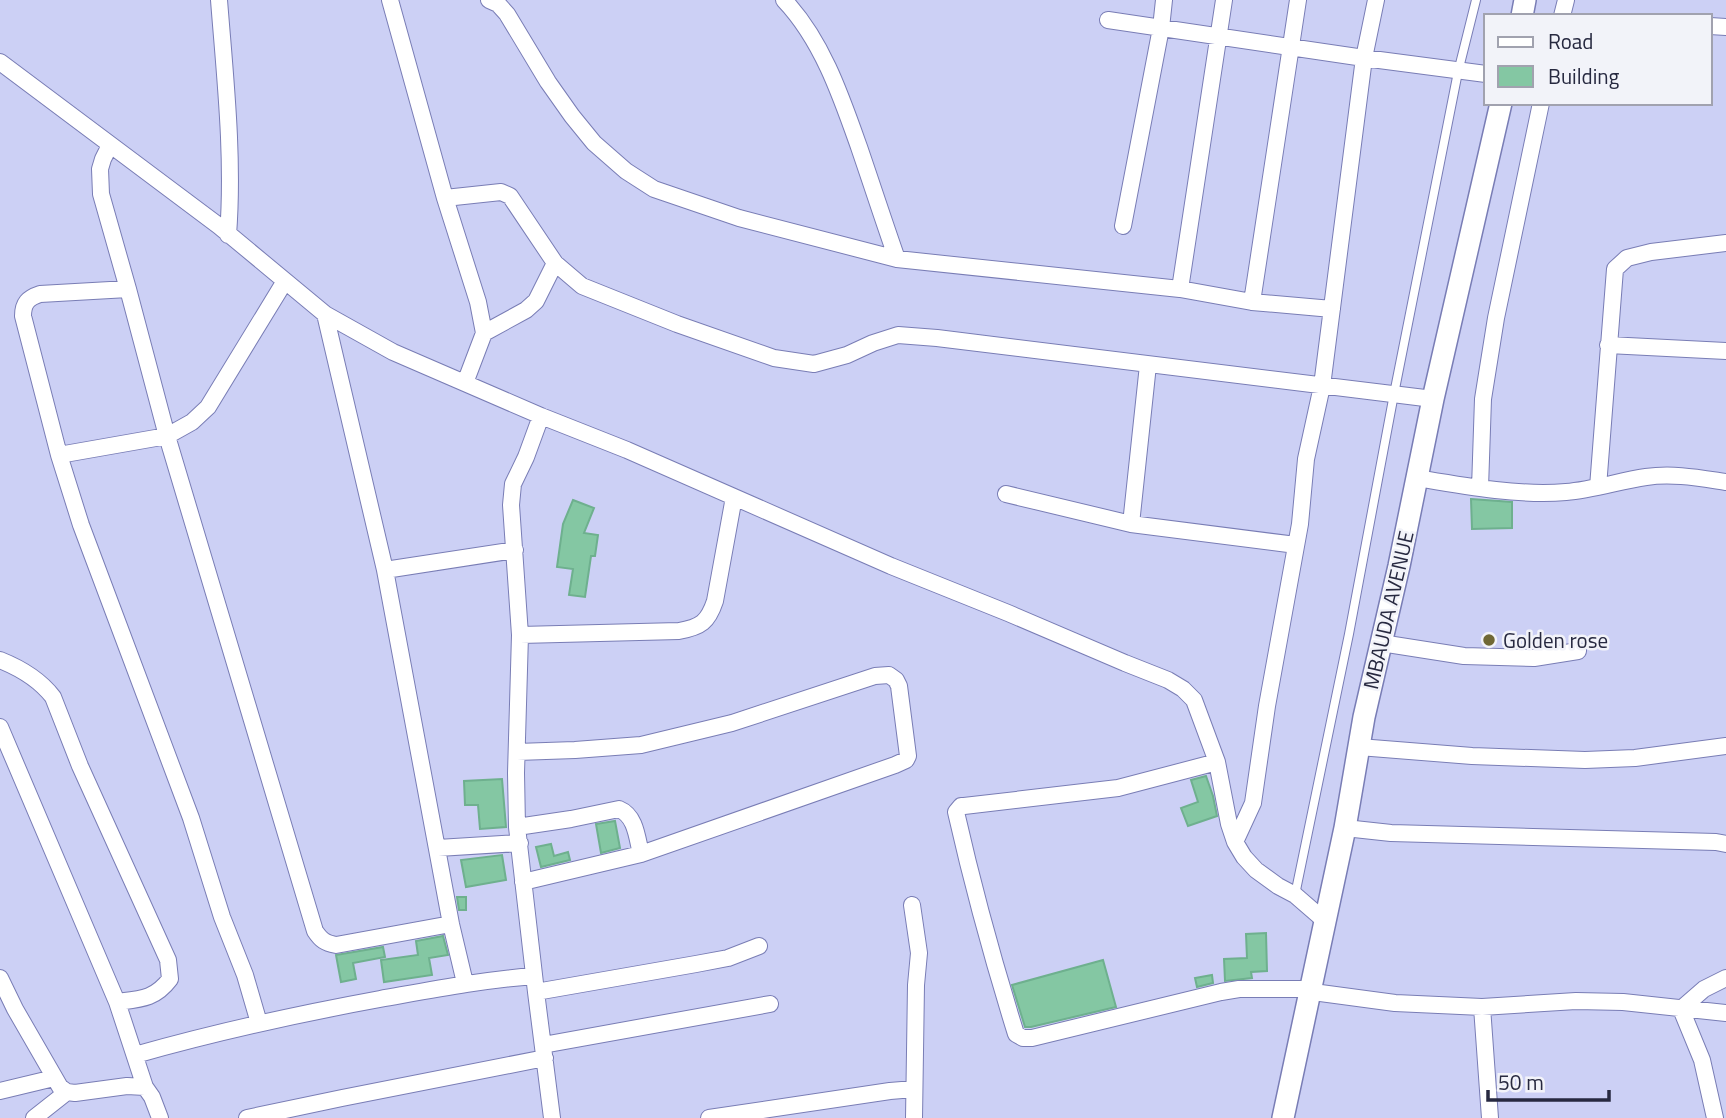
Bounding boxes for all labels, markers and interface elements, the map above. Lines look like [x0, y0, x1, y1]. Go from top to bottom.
legend [1484, 14, 1712, 105]
text: Road [1548, 25, 1593, 57]
text: Building [1548, 60, 1620, 92]
street label: MBAUDA AVENUE [1354, 528, 1422, 692]
place label: Golden rose [1503, 624, 1608, 656]
marker: Golden rose [1481, 632, 1497, 648]
scale bar [1488, 1058, 1609, 1102]
text: 50 m [1498, 1066, 1544, 1098]

